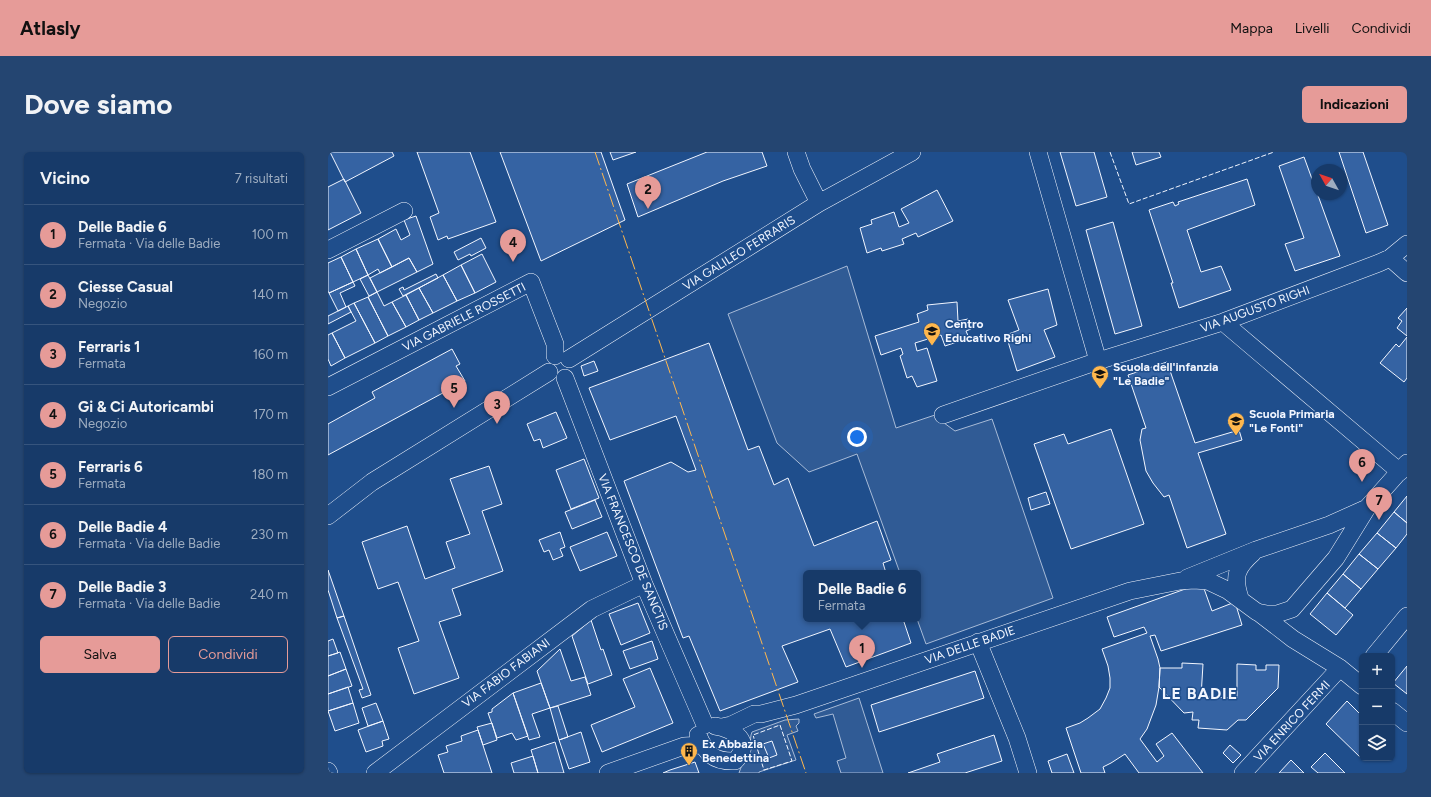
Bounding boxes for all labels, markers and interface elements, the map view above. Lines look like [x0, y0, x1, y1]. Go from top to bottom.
text: Atlasly [20, 17, 80, 40]
text: Mappa [1230, 20, 1273, 37]
text: Livelli [1295, 20, 1330, 37]
text: Condividi [1352, 20, 1411, 37]
button: Indicazioni [1302, 86, 1407, 123]
text: Dove siamo [24, 87, 173, 121]
north arrow [1311, 164, 1347, 200]
text: Vicino [40, 168, 90, 188]
text: 7 risultati [235, 171, 288, 186]
pin: 2 [635, 176, 661, 209]
street label: VIA GALILEO FERRARIS [680, 213, 798, 293]
text: Delle Badie 6 [78, 218, 167, 236]
text: 1 [50, 227, 56, 242]
text: 100 m [252, 227, 288, 242]
pin: 4 [500, 229, 526, 262]
text: Fermata · Via delle Badie [78, 236, 220, 251]
text: Ciesse Casual [78, 278, 173, 296]
street label: VIA GABRIELE ROSSETTI [400, 280, 528, 354]
street label: VIA AUGUSTO RIGHI [1198, 283, 1312, 335]
text: 2 [49, 287, 57, 302]
text: 140 m [252, 287, 288, 302]
text: Negozio [78, 296, 127, 311]
place label: Centro Educativo Righi [945, 317, 1031, 345]
school or university icon: Centro Educativo Righi [922, 321, 942, 346]
text: Ferraris 1 [78, 338, 140, 356]
text: 3 [49, 347, 57, 362]
text: 160 m [253, 347, 288, 362]
text: Fermata [78, 356, 126, 371]
place label: Scuola dell'infanzia "Le Badie" [1113, 360, 1218, 388]
school or university icon: Scuola dell'infanzia "Le Badie" [1090, 364, 1110, 389]
pin: 5 [441, 375, 467, 408]
pin: 3 [484, 391, 510, 424]
text: Gi & Ci Autoricambi [78, 398, 214, 416]
text: 4 [49, 407, 57, 422]
text: 170 m [253, 407, 288, 422]
place label: Scuola Primaria "Le Fonti" [1249, 407, 1335, 435]
school or university icon: Scuola Primaria "Le Fonti" [1226, 411, 1246, 436]
text: Negozio [78, 416, 127, 431]
your location [847, 427, 867, 447]
pin: 6 [1349, 449, 1375, 482]
text: Ferraris 6 [78, 458, 143, 476]
text: 5 [49, 467, 57, 482]
text: 180 m [252, 467, 288, 482]
street label: VIA FRANCESCO DE SANCTIS [595, 472, 671, 632]
text: Fermata [78, 476, 126, 491]
pin: 7 [1366, 487, 1392, 520]
text: Delle Badie 4 [78, 518, 167, 536]
text: 6 [49, 527, 57, 542]
text: 230 m [251, 527, 288, 542]
text: Fermata · Via delle Badie [78, 536, 220, 551]
popup [803, 570, 921, 622]
text: Delle Badie 3 [78, 578, 166, 596]
text: Delle Badie 6 [818, 580, 906, 598]
text: 7 [49, 587, 57, 602]
text: 240 m [250, 587, 288, 602]
text: Fermata · Via delle Badie [78, 596, 220, 611]
text: Fermata [818, 598, 865, 613]
street label: VIA DELLE BADIE [923, 623, 1017, 667]
street label: VIA FABIO FABIANI [459, 635, 553, 711]
pin: 1 [849, 635, 875, 668]
button: Salva [40, 636, 160, 673]
button: Condividi [168, 636, 288, 673]
map controls [1359, 653, 1395, 761]
button: + [1359, 653, 1395, 689]
street label: VIA ENRICO FERMI [1251, 678, 1333, 764]
district label: LE BADIE [1162, 684, 1238, 703]
button: − [1359, 689, 1395, 725]
button: layers [1359, 725, 1395, 761]
place label: Ex Abbazia Benedettina [702, 737, 769, 765]
building icon: Ex Abbazia Benedettina [679, 741, 699, 766]

